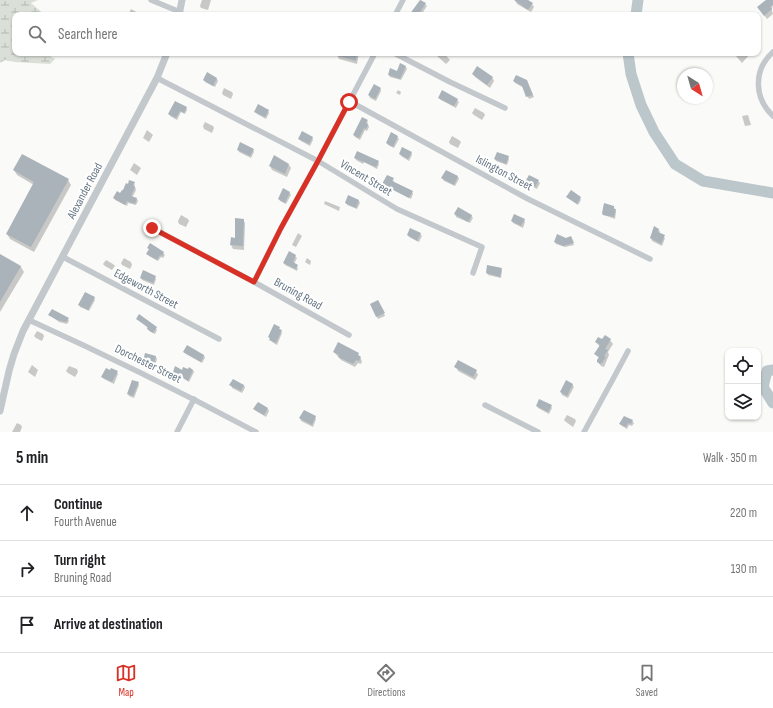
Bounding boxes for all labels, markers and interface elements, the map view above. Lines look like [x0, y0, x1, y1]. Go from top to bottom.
search box [12, 12, 761, 56]
icon: search [26, 23, 48, 45]
text: Search here [58, 25, 118, 44]
north arrow [677, 68, 713, 104]
route start [340, 93, 358, 111]
street label: Islington Street [473, 152, 535, 194]
street label: Vincent Street [337, 157, 395, 200]
street label: Alexander Road [63, 160, 106, 223]
route end [143, 219, 161, 237]
street label: Edgeworth Street [111, 266, 181, 312]
street label: Bruning Road [271, 275, 325, 313]
street label: Dorchester Street [112, 341, 184, 387]
map controls [725, 348, 761, 420]
button: locate [725, 348, 761, 384]
button: layers [725, 384, 761, 420]
text: 5 min [16, 448, 48, 468]
text: Walk · 350 m [703, 450, 757, 466]
text: Continue [54, 495, 103, 514]
icon: ahead [16, 502, 38, 524]
text: 220 m [730, 505, 757, 521]
text: Fourth Avenue [54, 514, 117, 530]
text: Turn right [54, 551, 106, 570]
icon: right [16, 558, 38, 580]
text: 130 m [731, 561, 757, 577]
text: Bruning Road [54, 570, 111, 586]
icon: arrive [16, 614, 38, 636]
text: Arrive at destination [54, 615, 163, 634]
tab: Map [115, 662, 137, 699]
tab: Directions [368, 662, 405, 699]
tab: Saved [636, 662, 658, 699]

